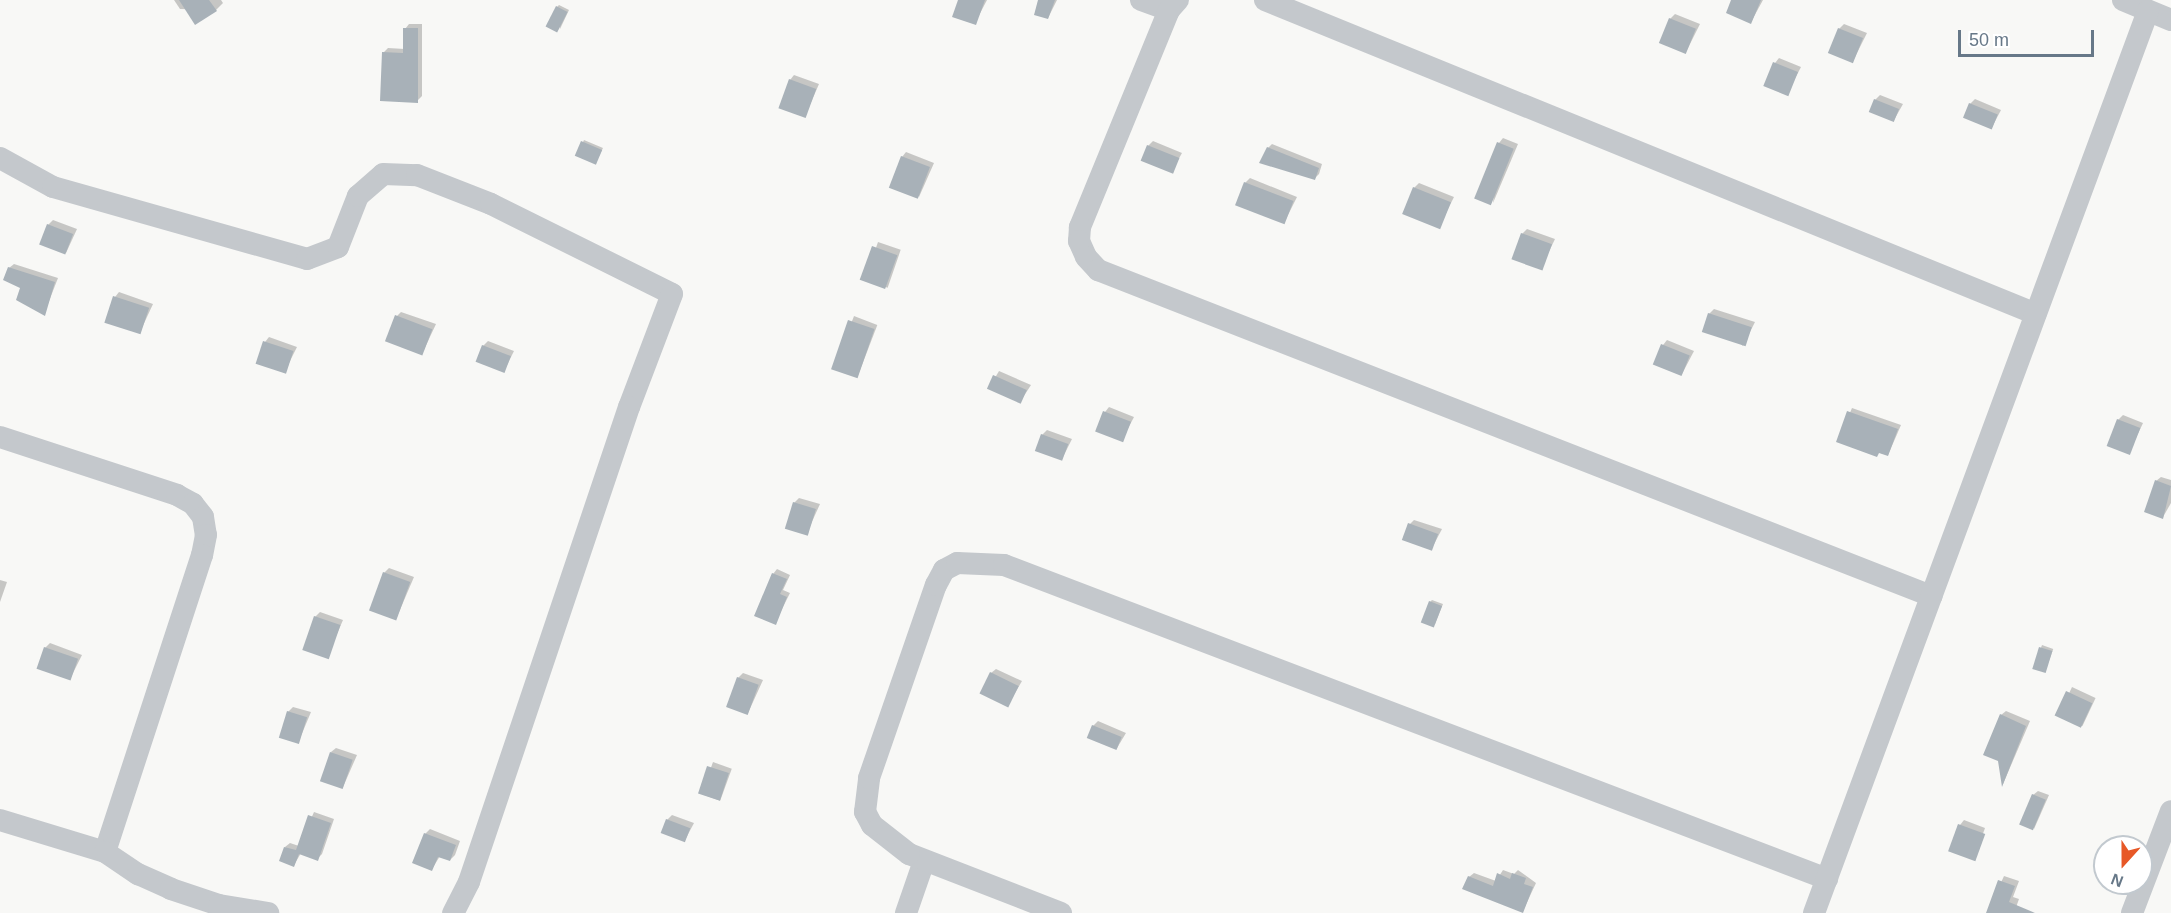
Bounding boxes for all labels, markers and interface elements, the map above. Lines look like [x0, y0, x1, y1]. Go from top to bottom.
scale bar [1961, 18, 2098, 56]
text: 50 m [1969, 30, 2009, 50]
north arrow [2093, 835, 2153, 895]
text: N [2109, 870, 2126, 890]

